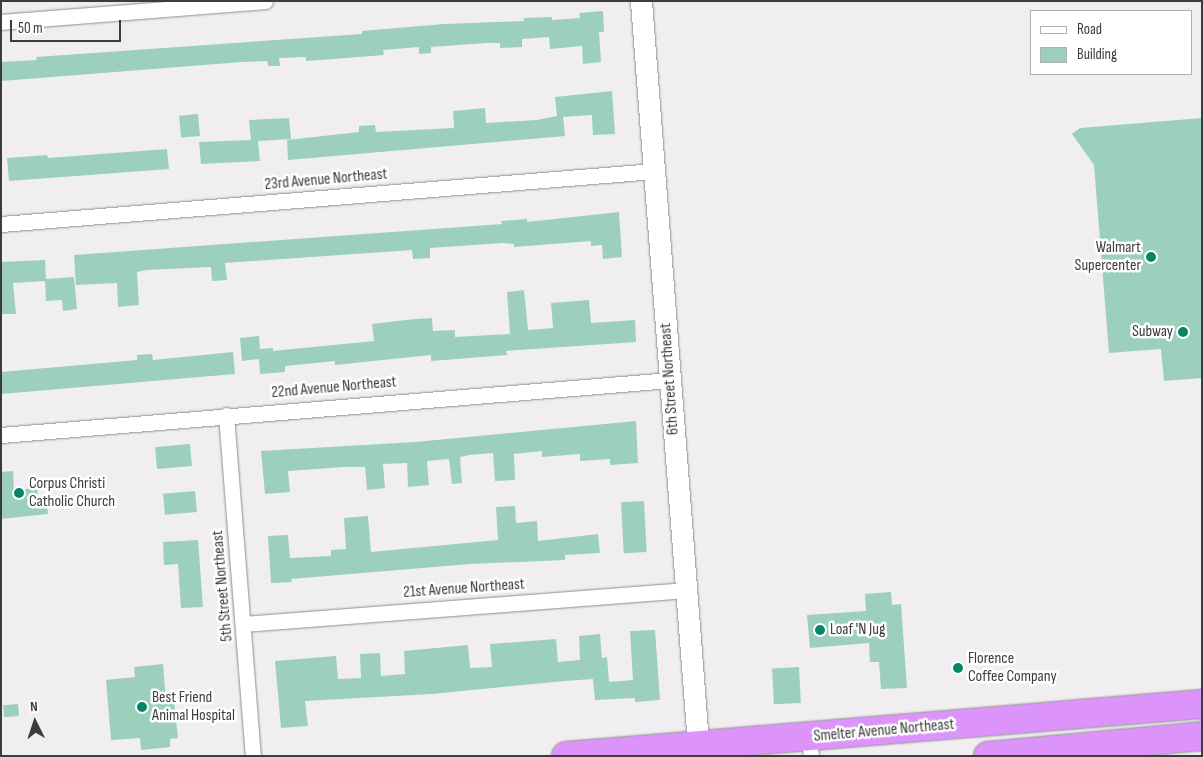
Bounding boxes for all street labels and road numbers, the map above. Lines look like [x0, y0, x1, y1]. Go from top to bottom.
street label: 23rd Avenue Northeast [264, 165, 388, 195]
street label: 6th Street Northeast [657, 322, 683, 436]
street label: 22nd Avenue Northeast [271, 373, 397, 403]
street label: 5th Street Northeast [209, 530, 237, 642]
street label: 21st Avenue Northeast [403, 575, 525, 603]
street label: Smelter Avenue Northeast [813, 715, 955, 747]

